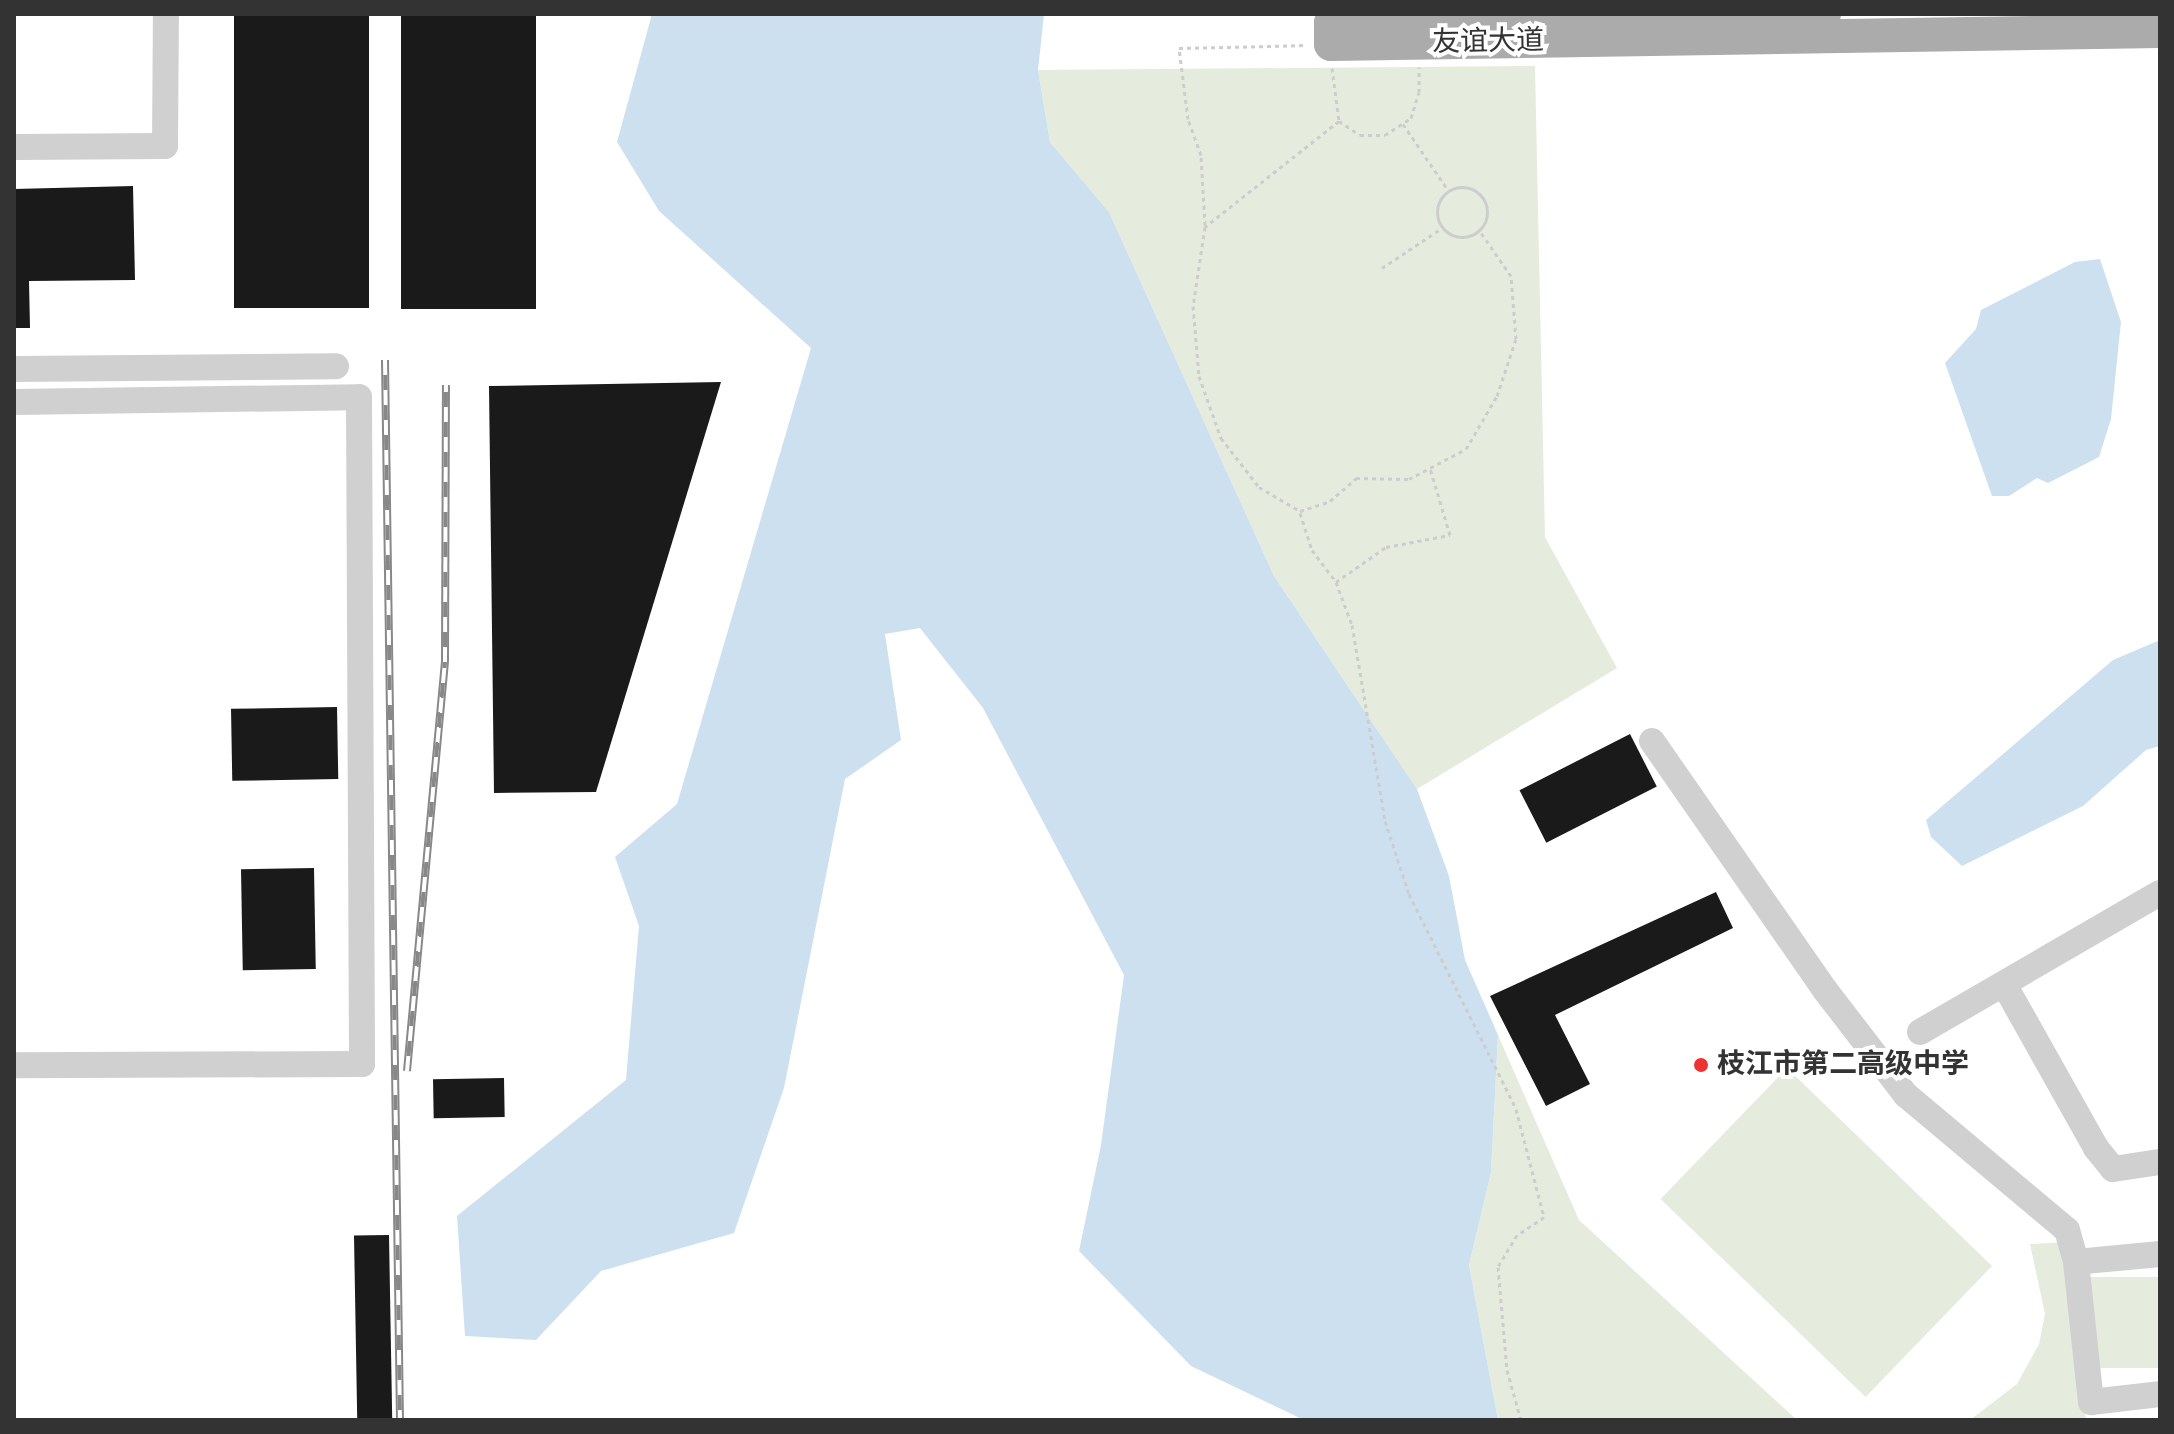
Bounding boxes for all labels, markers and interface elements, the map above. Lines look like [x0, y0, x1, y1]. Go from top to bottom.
street label: 友谊大道 [1432, 24, 1544, 60]
place label: 枝江市第二高级中学 [1717, 1048, 1969, 1082]
marker: 枝江市第二高级中学 [1692, 1056, 1710, 1074]

